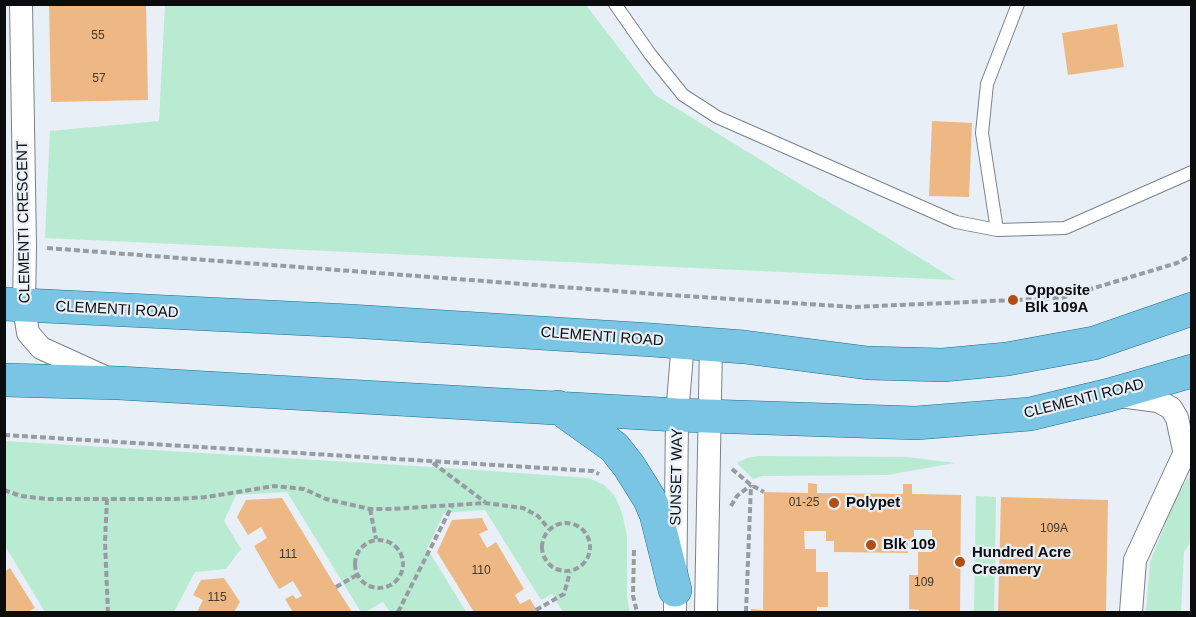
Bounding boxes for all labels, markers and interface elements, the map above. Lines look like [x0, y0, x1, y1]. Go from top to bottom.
house number: 55 [91, 29, 105, 43]
house number: 57 [92, 72, 106, 86]
street label: CLEMENTI CRESCENT [14, 141, 34, 303]
place label: Opposite Blk 109A [1025, 282, 1090, 317]
marker: Opposite Blk 109A [1006, 293, 1020, 307]
street label: CLEMENTI ROAD [55, 298, 179, 322]
street label: CLEMENTI ROAD [540, 324, 664, 350]
street label: CLEMENTI ROAD [1022, 375, 1146, 423]
street label: SUNSET WAY [667, 428, 687, 526]
place label: Polypet [846, 494, 900, 512]
house number: 01-25 [789, 496, 819, 510]
marker: Polypet [827, 496, 841, 510]
house number: 109A [1040, 522, 1068, 536]
place label: Blk 109 [883, 536, 936, 554]
marker: Blk 109 [864, 538, 878, 552]
place label: Hundred Acre Creamery [972, 544, 1071, 579]
house number: 111 [279, 548, 297, 562]
marker: Hundred Acre Creamery [953, 555, 967, 569]
house number: 110 [471, 564, 491, 578]
house number: 109 [914, 576, 934, 590]
house number: 115 [207, 591, 227, 605]

